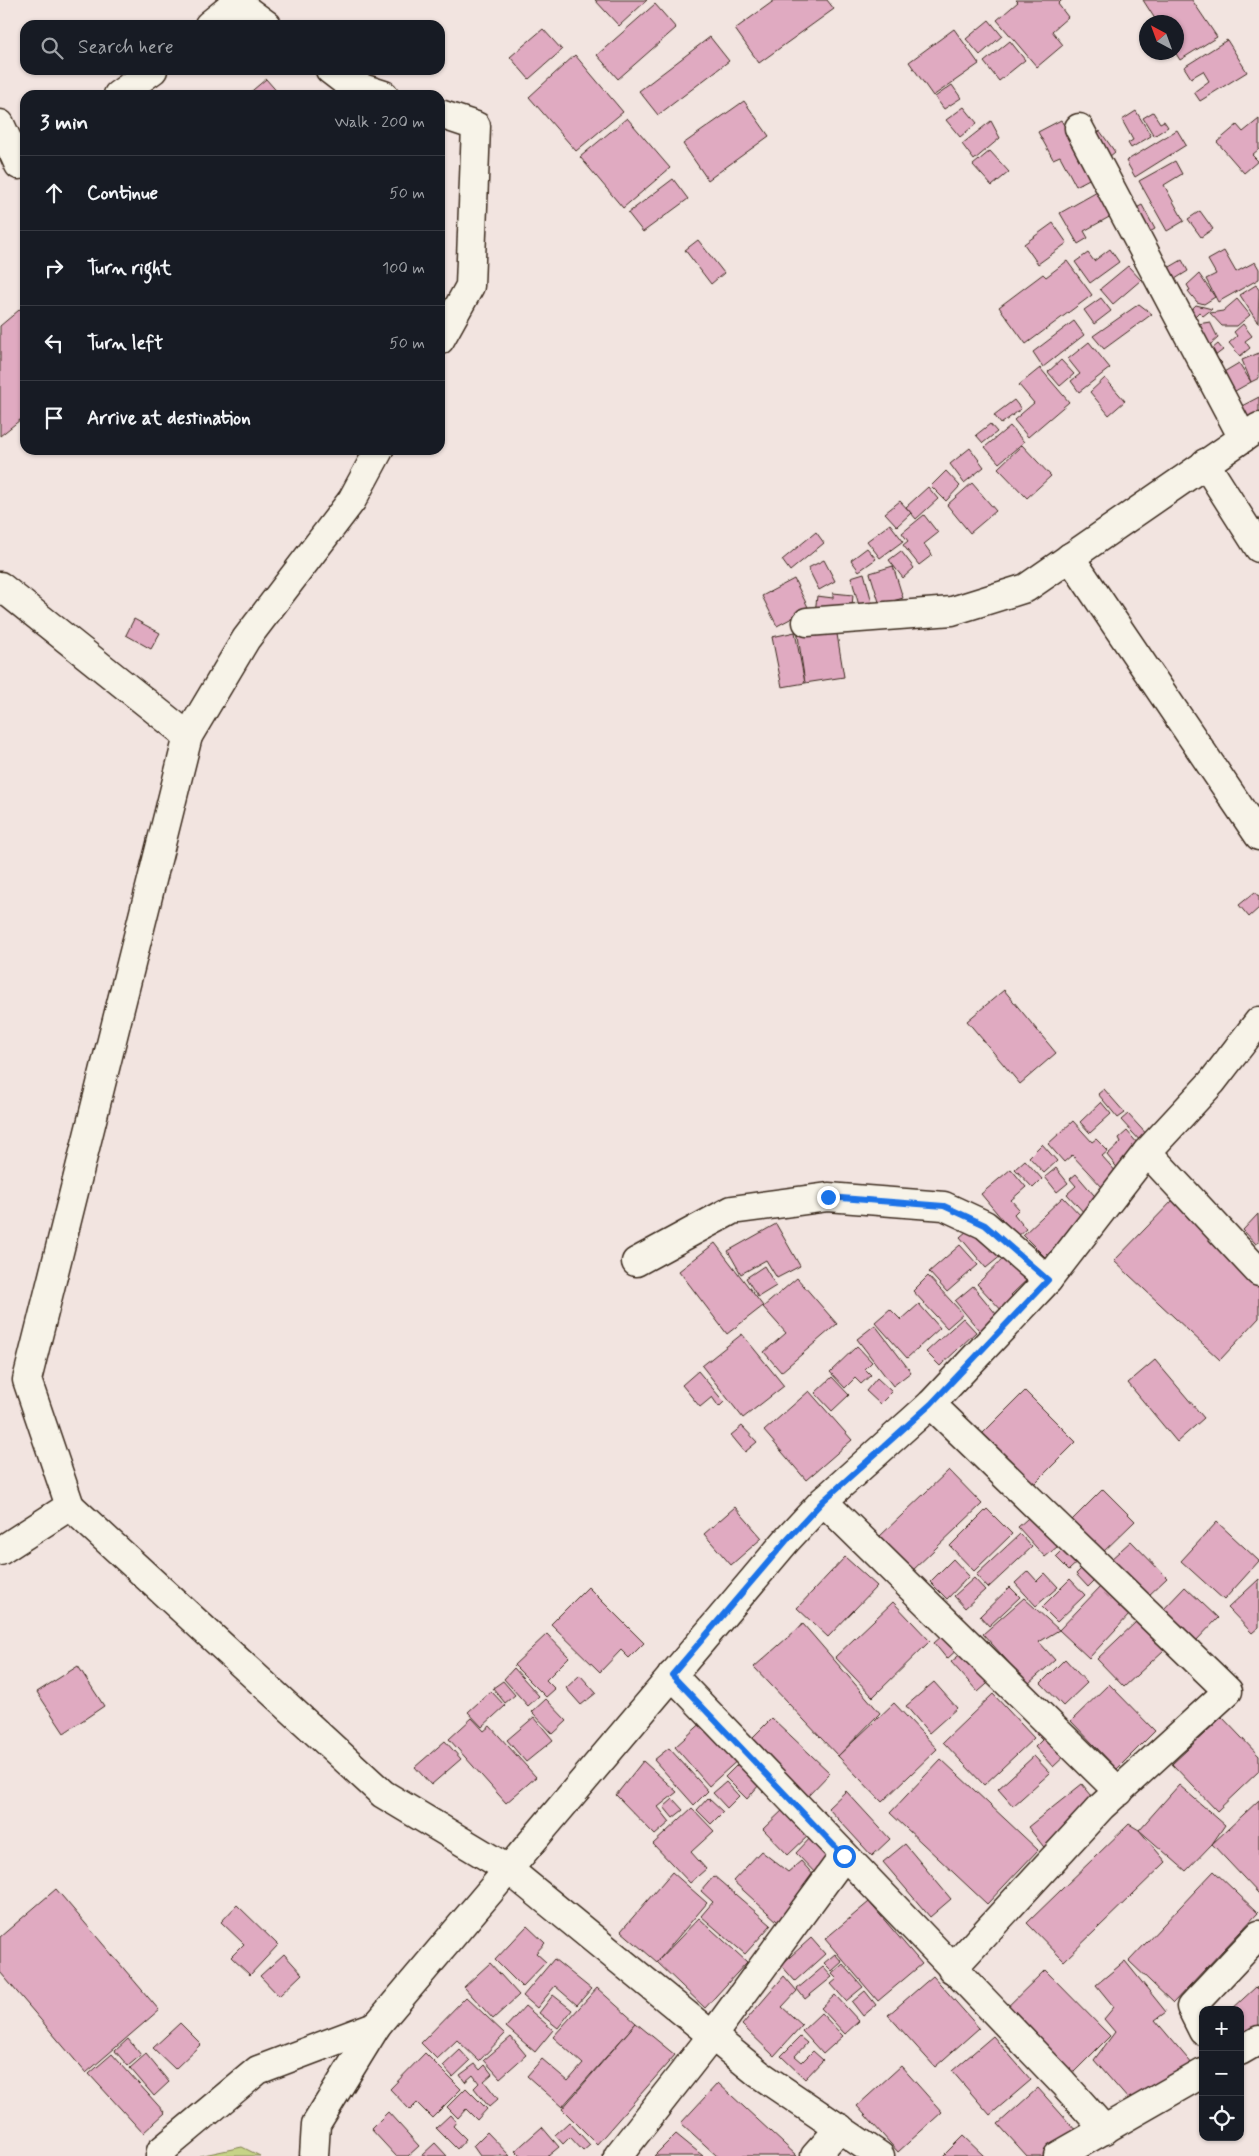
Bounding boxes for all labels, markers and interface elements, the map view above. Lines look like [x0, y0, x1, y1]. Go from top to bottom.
north arrow [1139, 15, 1184, 60]
search box [20, 20, 445, 75]
icon: search [38, 34, 66, 62]
text: Search here [78, 35, 174, 60]
text: 3 min [40, 109, 88, 137]
text: Walk · 200 m [334, 112, 425, 133]
icon: ahead [40, 179, 68, 207]
text: Continue [87, 181, 158, 206]
text: 50 m [389, 183, 425, 204]
icon: right [40, 254, 68, 282]
text: Turn right [87, 256, 171, 281]
text: 100 m [382, 258, 425, 279]
icon: left [40, 329, 68, 357]
text: Turn left [87, 331, 163, 356]
text: 50 m [389, 333, 425, 354]
icon: arrive [40, 404, 68, 432]
text: Arrive at destination [87, 406, 251, 431]
route end [817, 1186, 840, 1209]
route start [833, 1845, 856, 1868]
map controls [1199, 2006, 1244, 2141]
button: + [1199, 2006, 1244, 2051]
button: − [1199, 2051, 1244, 2096]
button: locate [1199, 2096, 1244, 2141]

